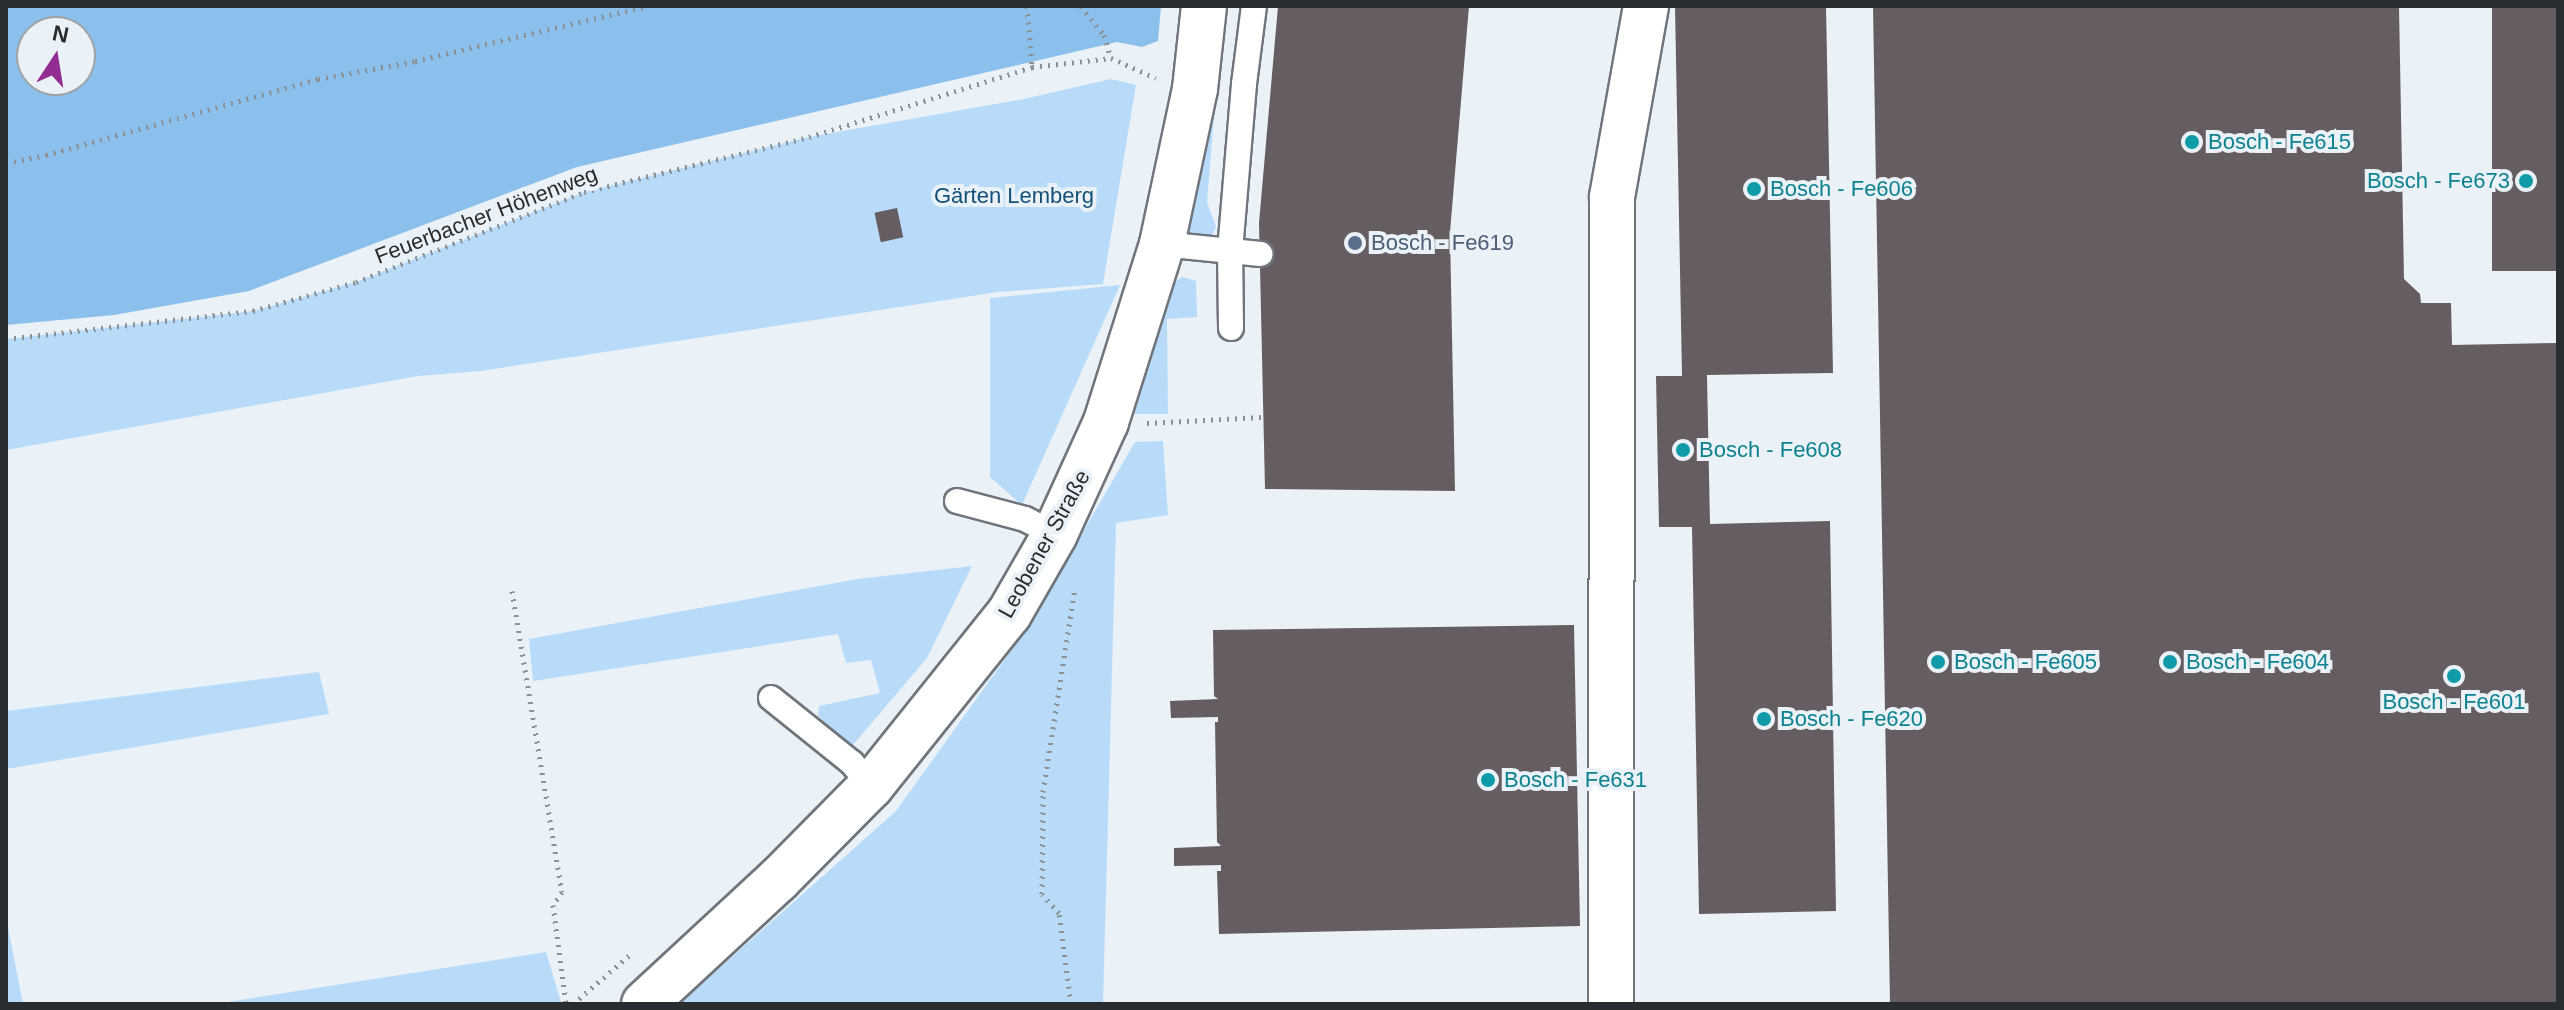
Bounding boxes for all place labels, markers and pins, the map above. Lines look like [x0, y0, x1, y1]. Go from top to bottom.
place label: Bosch - Fe615 [2208, 129, 2351, 155]
marker: Bosch - Fe615 [2183, 133, 2201, 151]
place label: Bosch - Fe673 [2367, 168, 2510, 194]
marker: Bosch - Fe673 [2517, 172, 2535, 190]
place label: Bosch - Fe606 [1770, 176, 1913, 202]
marker: Bosch - Fe606 [1745, 180, 1763, 198]
place label: Bosch - Fe619 [1371, 230, 1514, 256]
marker: Bosch - Fe619 [1346, 234, 1364, 252]
place label: Bosch - Fe608 [1699, 437, 1842, 463]
marker: Bosch - Fe608 [1674, 441, 1692, 459]
place label: Bosch - Fe605 [1954, 649, 2097, 675]
place label: Bosch - Fe604 [2186, 649, 2329, 675]
marker: Bosch - Fe605 [1929, 653, 1947, 671]
marker: Bosch - Fe604 [2161, 653, 2179, 671]
marker: Bosch - Fe601 [2445, 667, 2463, 685]
place label: Bosch - Fe601 [2382, 689, 2526, 715]
place label: Bosch - Fe620 [1780, 706, 1923, 732]
marker: Bosch - Fe620 [1755, 710, 1773, 728]
place label: Bosch - Fe631 [1504, 767, 1647, 793]
marker: Bosch - Fe631 [1479, 771, 1497, 789]

